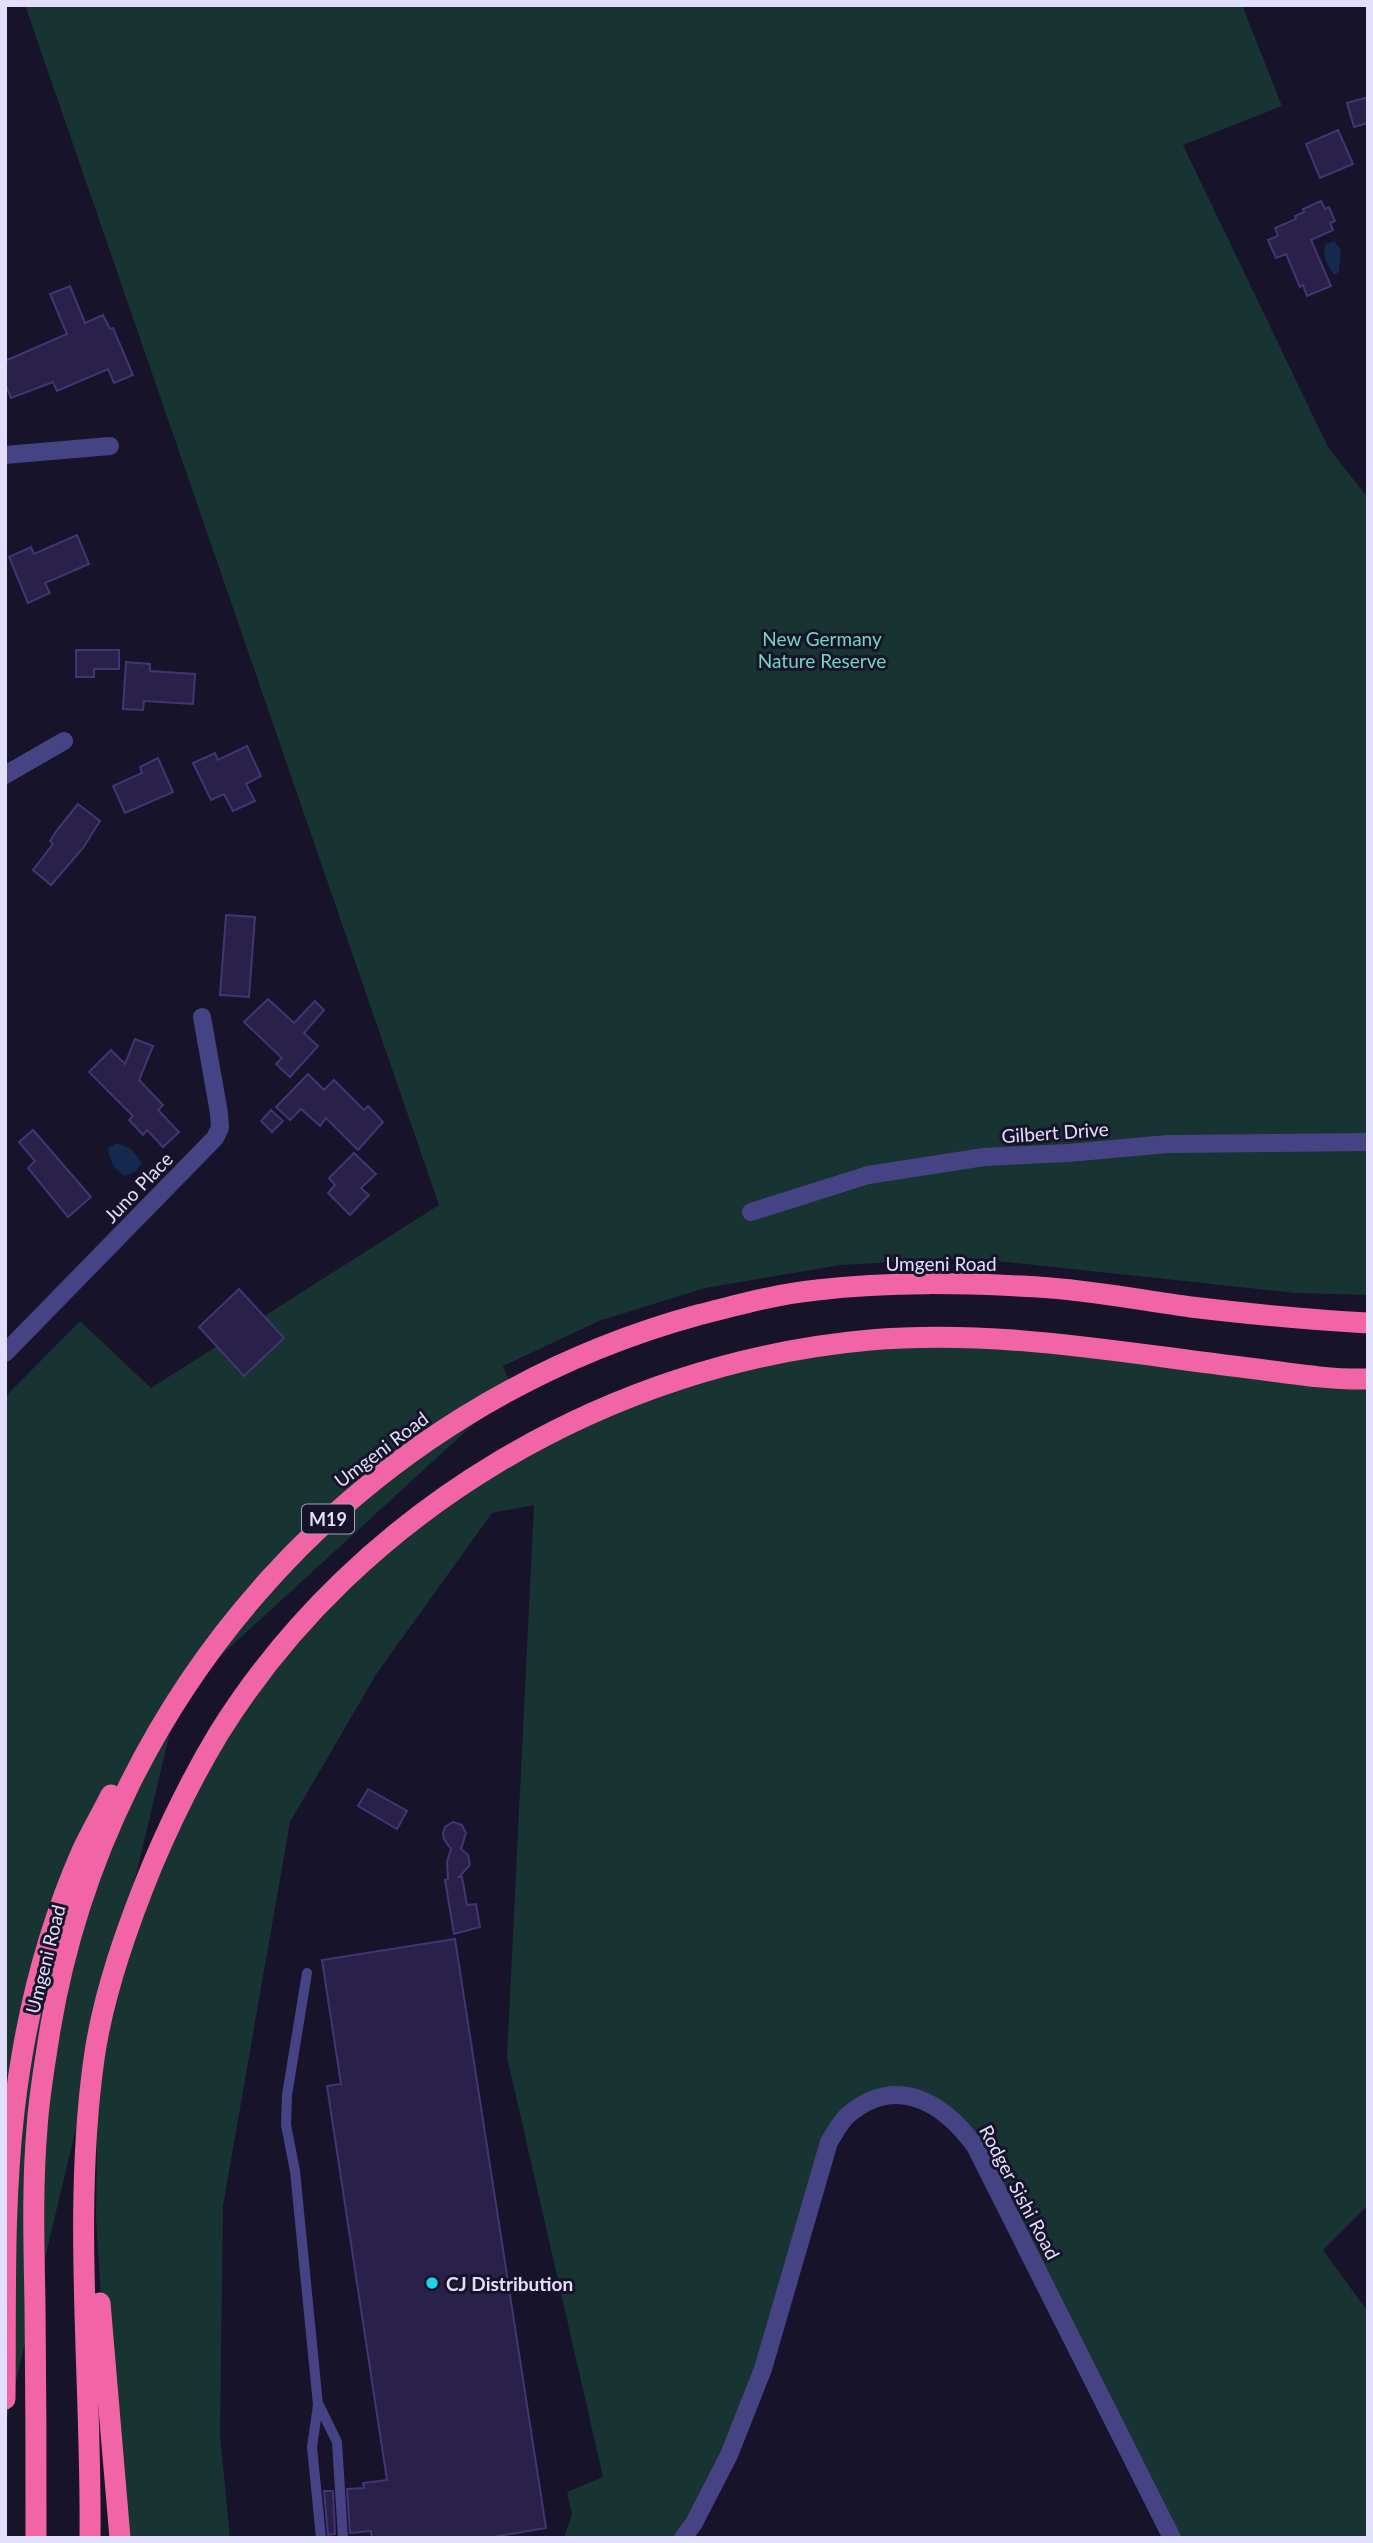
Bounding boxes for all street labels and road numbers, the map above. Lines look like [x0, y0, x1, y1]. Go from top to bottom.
street label: Gilbert Drive [1001, 1117, 1109, 1147]
street label: Juno Place [99, 1147, 177, 1227]
street label: Umgeni Road [885, 1252, 997, 1275]
street label: Umgeni Road [330, 1406, 432, 1492]
road number: M19 [302, 1504, 354, 1534]
street label: Umgeni Road [20, 1902, 70, 2016]
street label: Rodger Sishi Road [975, 2121, 1065, 2263]

